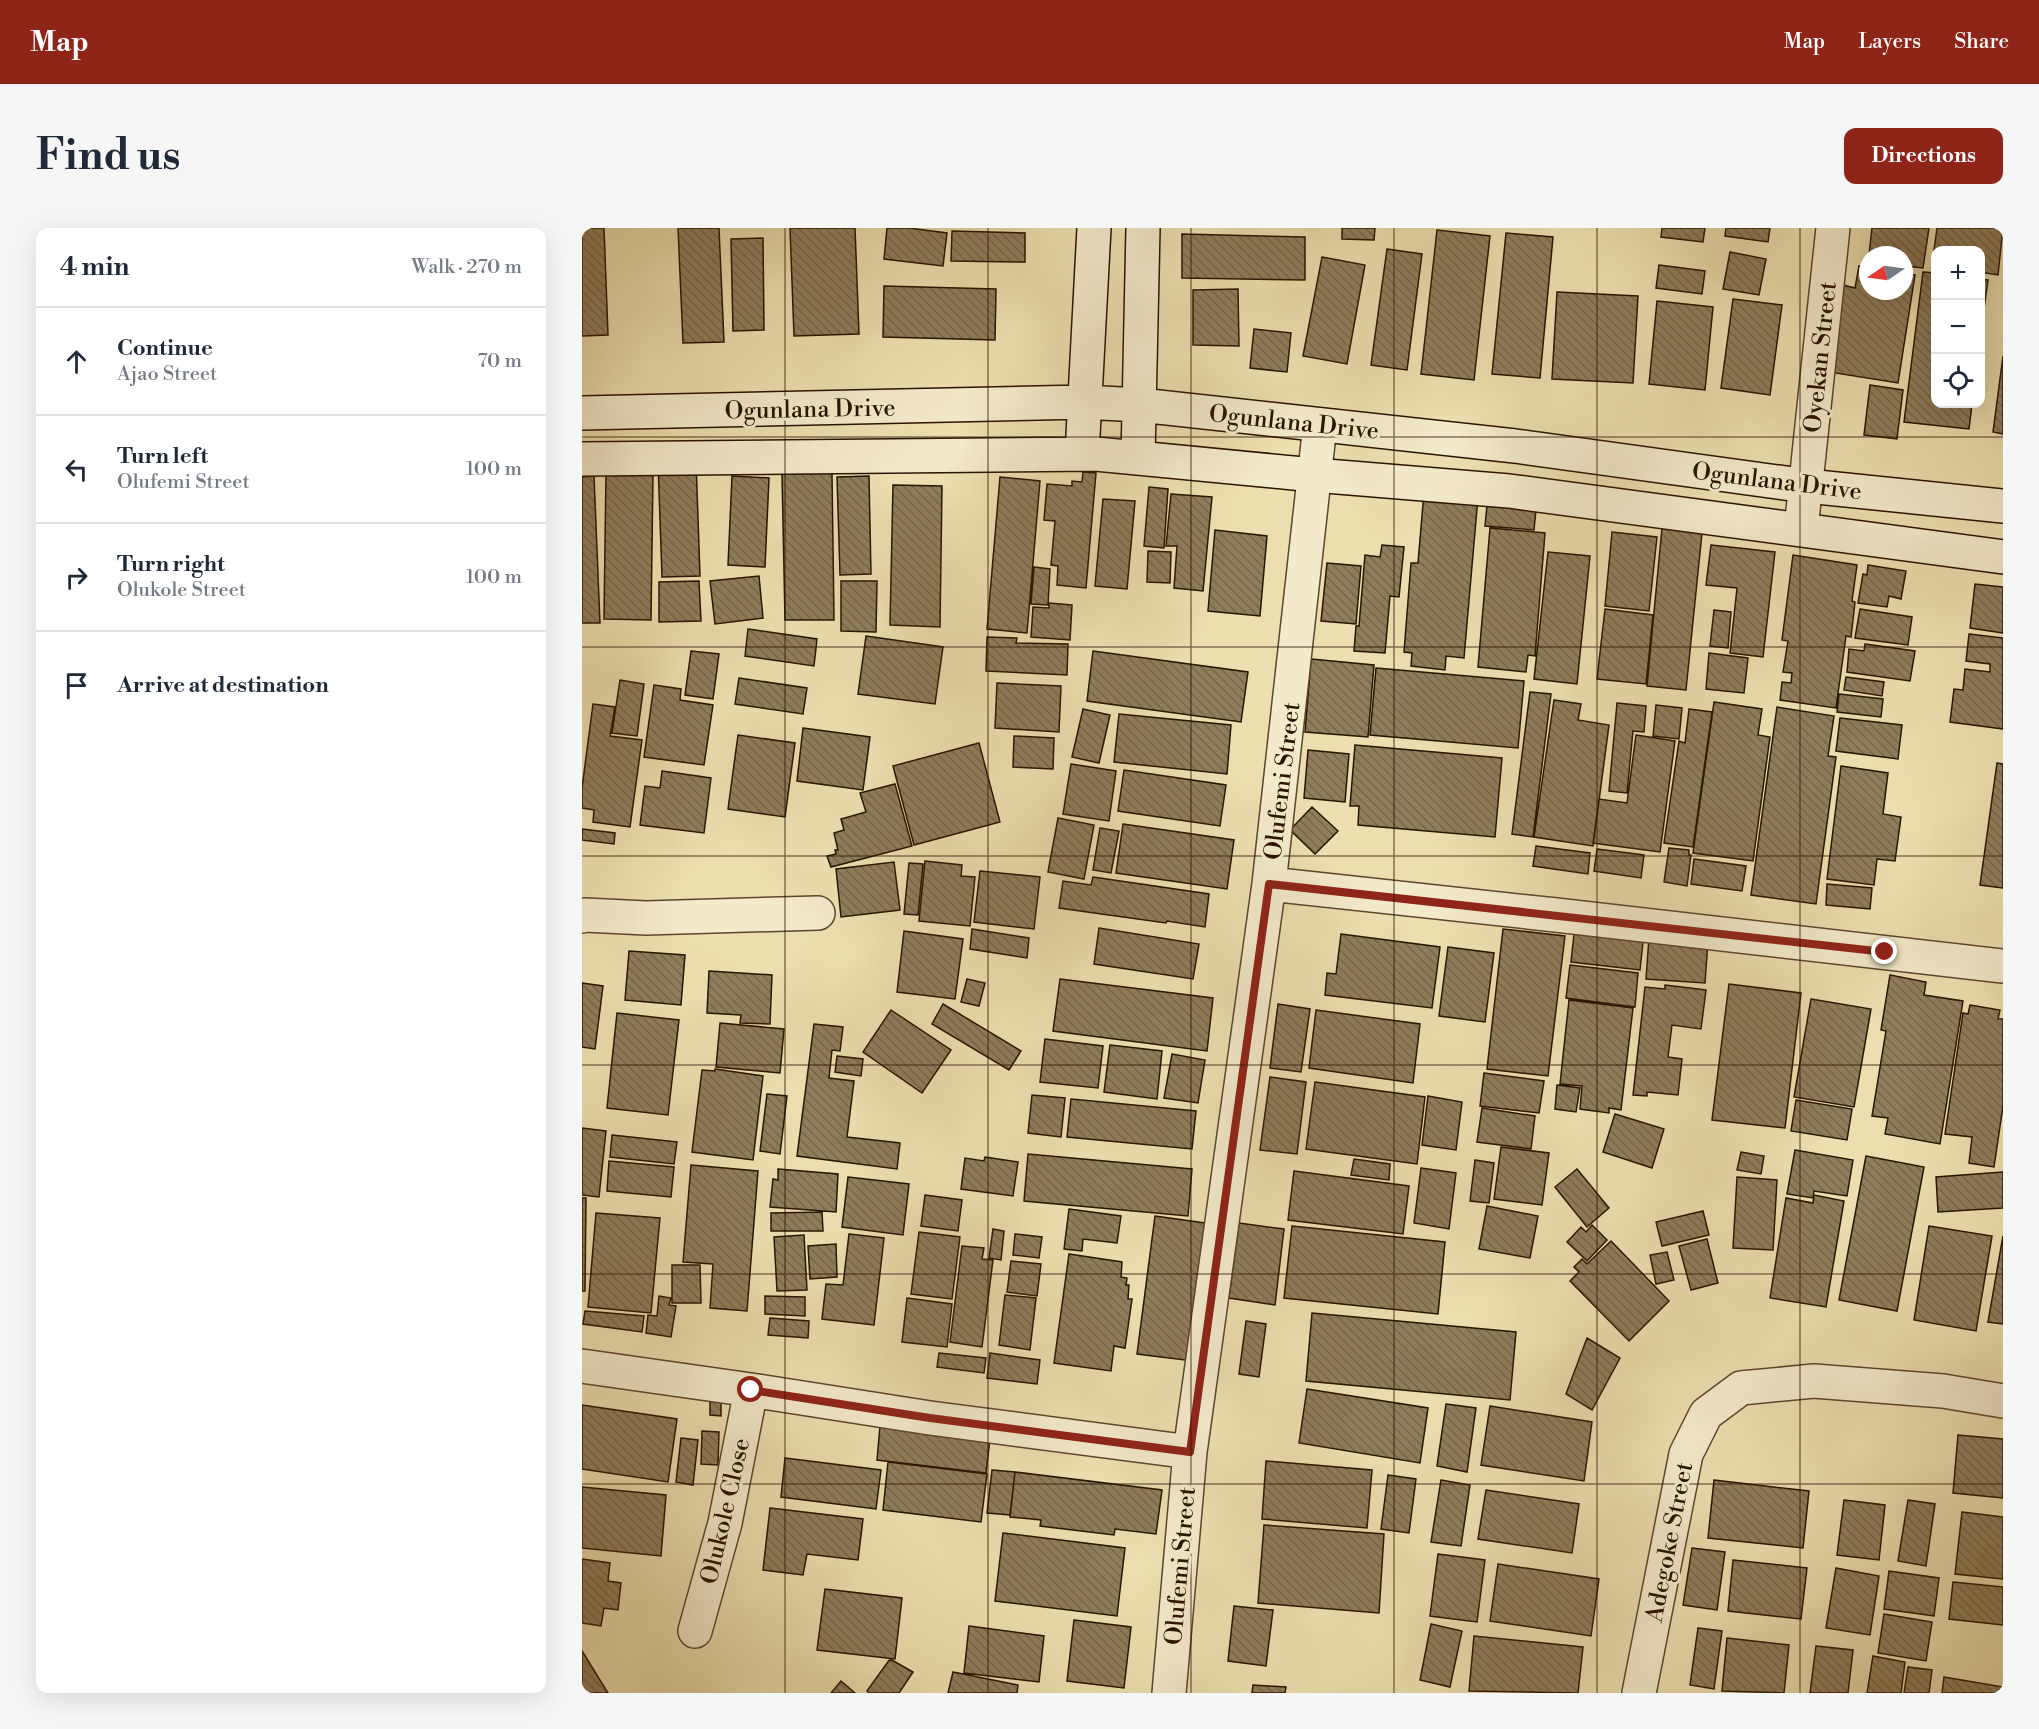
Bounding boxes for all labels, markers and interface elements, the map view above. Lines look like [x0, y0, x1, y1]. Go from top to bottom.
text: Map [30, 25, 89, 60]
text: Map [1784, 29, 1825, 55]
text: Layers [1858, 29, 1921, 55]
text: Share [1954, 29, 2009, 55]
button: Directions [1844, 128, 2003, 184]
text: Find us [36, 130, 180, 183]
north arrow [1859, 246, 1913, 300]
map controls [1931, 246, 1985, 408]
button: + [1931, 246, 1985, 300]
text: 4 min [60, 251, 130, 283]
text: Walk · 270 m [411, 255, 522, 280]
street label: Oyekan Street [1798, 279, 1844, 434]
button: − [1931, 300, 1985, 354]
text: Continue [117, 335, 213, 362]
icon: ahead [60, 345, 93, 378]
text: 70 m [478, 349, 522, 374]
button: locate [1931, 354, 1985, 408]
text: Ajao Street [117, 362, 217, 387]
street label: Ogunlana Drive [724, 394, 896, 426]
street label: Ogunlana Drive [1207, 399, 1380, 447]
text: Turn left [117, 443, 208, 470]
icon: left [60, 453, 93, 486]
text: 100 m [466, 457, 522, 482]
street label: Ogunlana Drive [1690, 457, 1864, 507]
text: Olufemi Street [117, 470, 249, 495]
text: Turn right [117, 551, 225, 578]
icon: right [60, 561, 93, 594]
text: 100 m [466, 565, 522, 590]
text: Olukole Street [117, 578, 246, 603]
icon: arrive [60, 669, 93, 702]
text: Arrive at destination [117, 672, 329, 699]
street label: Olufemi Street [1258, 700, 1308, 862]
route end [1871, 938, 1897, 964]
route start [737, 1376, 763, 1402]
street label: Olukole Close [695, 1435, 757, 1587]
street label: Adegoke Street [1640, 1459, 1700, 1626]
street label: Olufemi Street [1159, 1485, 1203, 1647]

